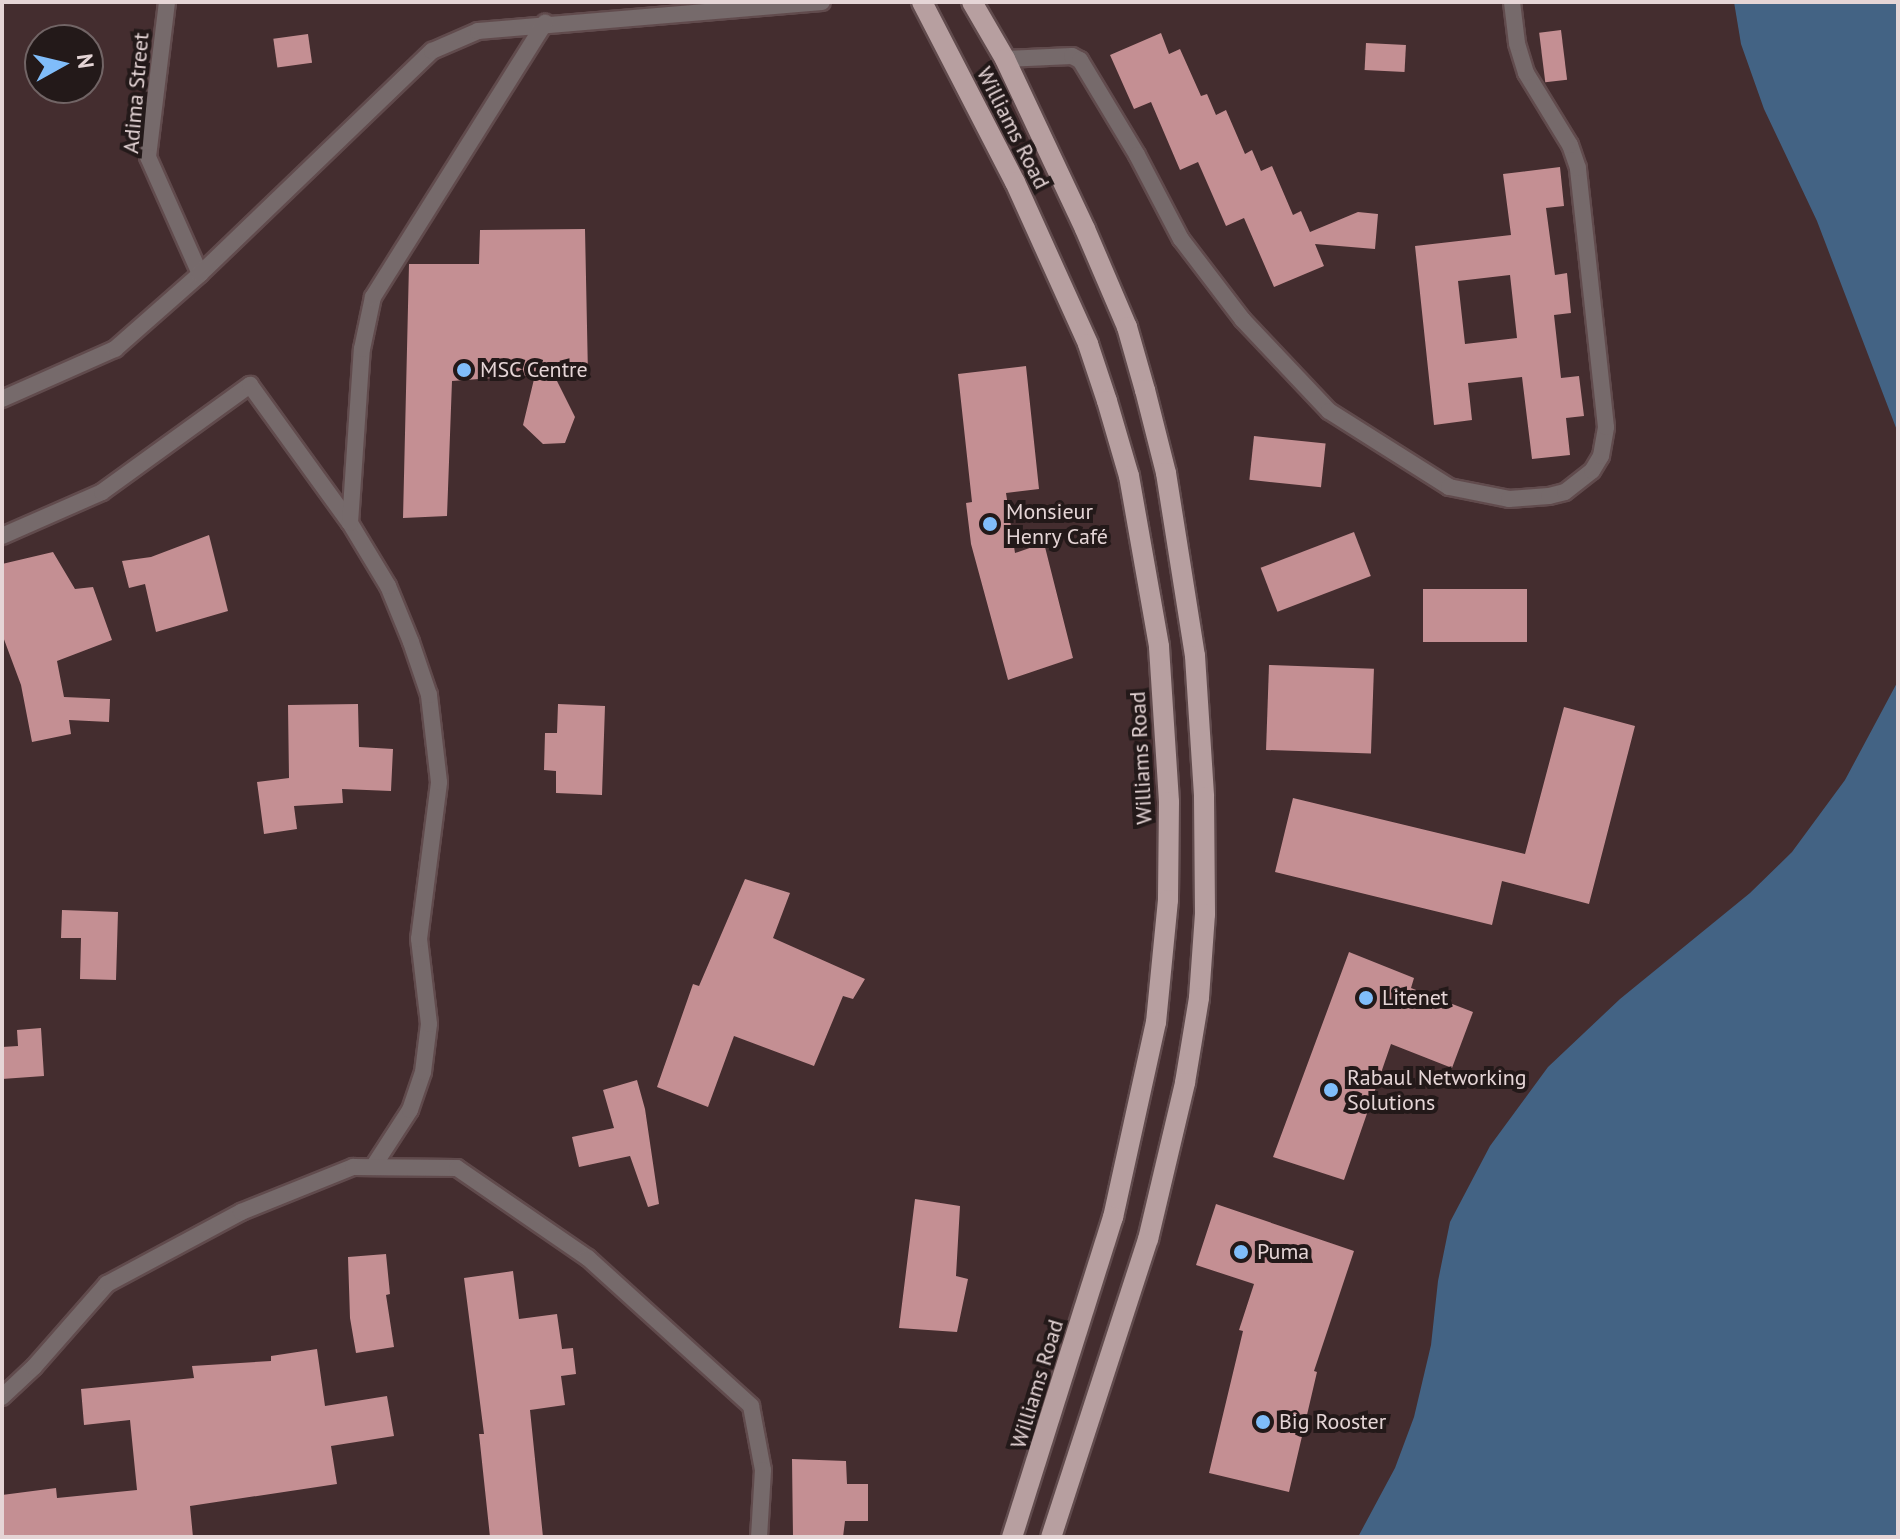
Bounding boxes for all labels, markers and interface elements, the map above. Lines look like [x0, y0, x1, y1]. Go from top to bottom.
north arrow [24, 24, 104, 104]
street label: Adima Street [118, 31, 154, 155]
text: N [71, 52, 101, 70]
street label: Williams Road [971, 63, 1055, 193]
place label: MSC Centre [480, 357, 589, 383]
marker: MSC Centre [455, 361, 473, 379]
place label: Monsieur Henry Café [1006, 498, 1109, 550]
marker: Monsieur Henry Café [981, 515, 999, 533]
street label: Williams Road [1124, 691, 1158, 825]
place label: Litenet [1382, 985, 1448, 1011]
marker: Litenet [1357, 989, 1375, 1007]
place label: Rabaul Networking Solutions [1347, 1064, 1527, 1116]
marker: Rabaul Networking Solutions [1322, 1081, 1340, 1099]
place label: Puma [1257, 1239, 1309, 1265]
marker: Puma [1232, 1243, 1250, 1261]
street label: Williams Road [1005, 1316, 1069, 1452]
place label: Big Rooster [1279, 1409, 1386, 1435]
marker: Big Rooster [1254, 1413, 1272, 1431]

